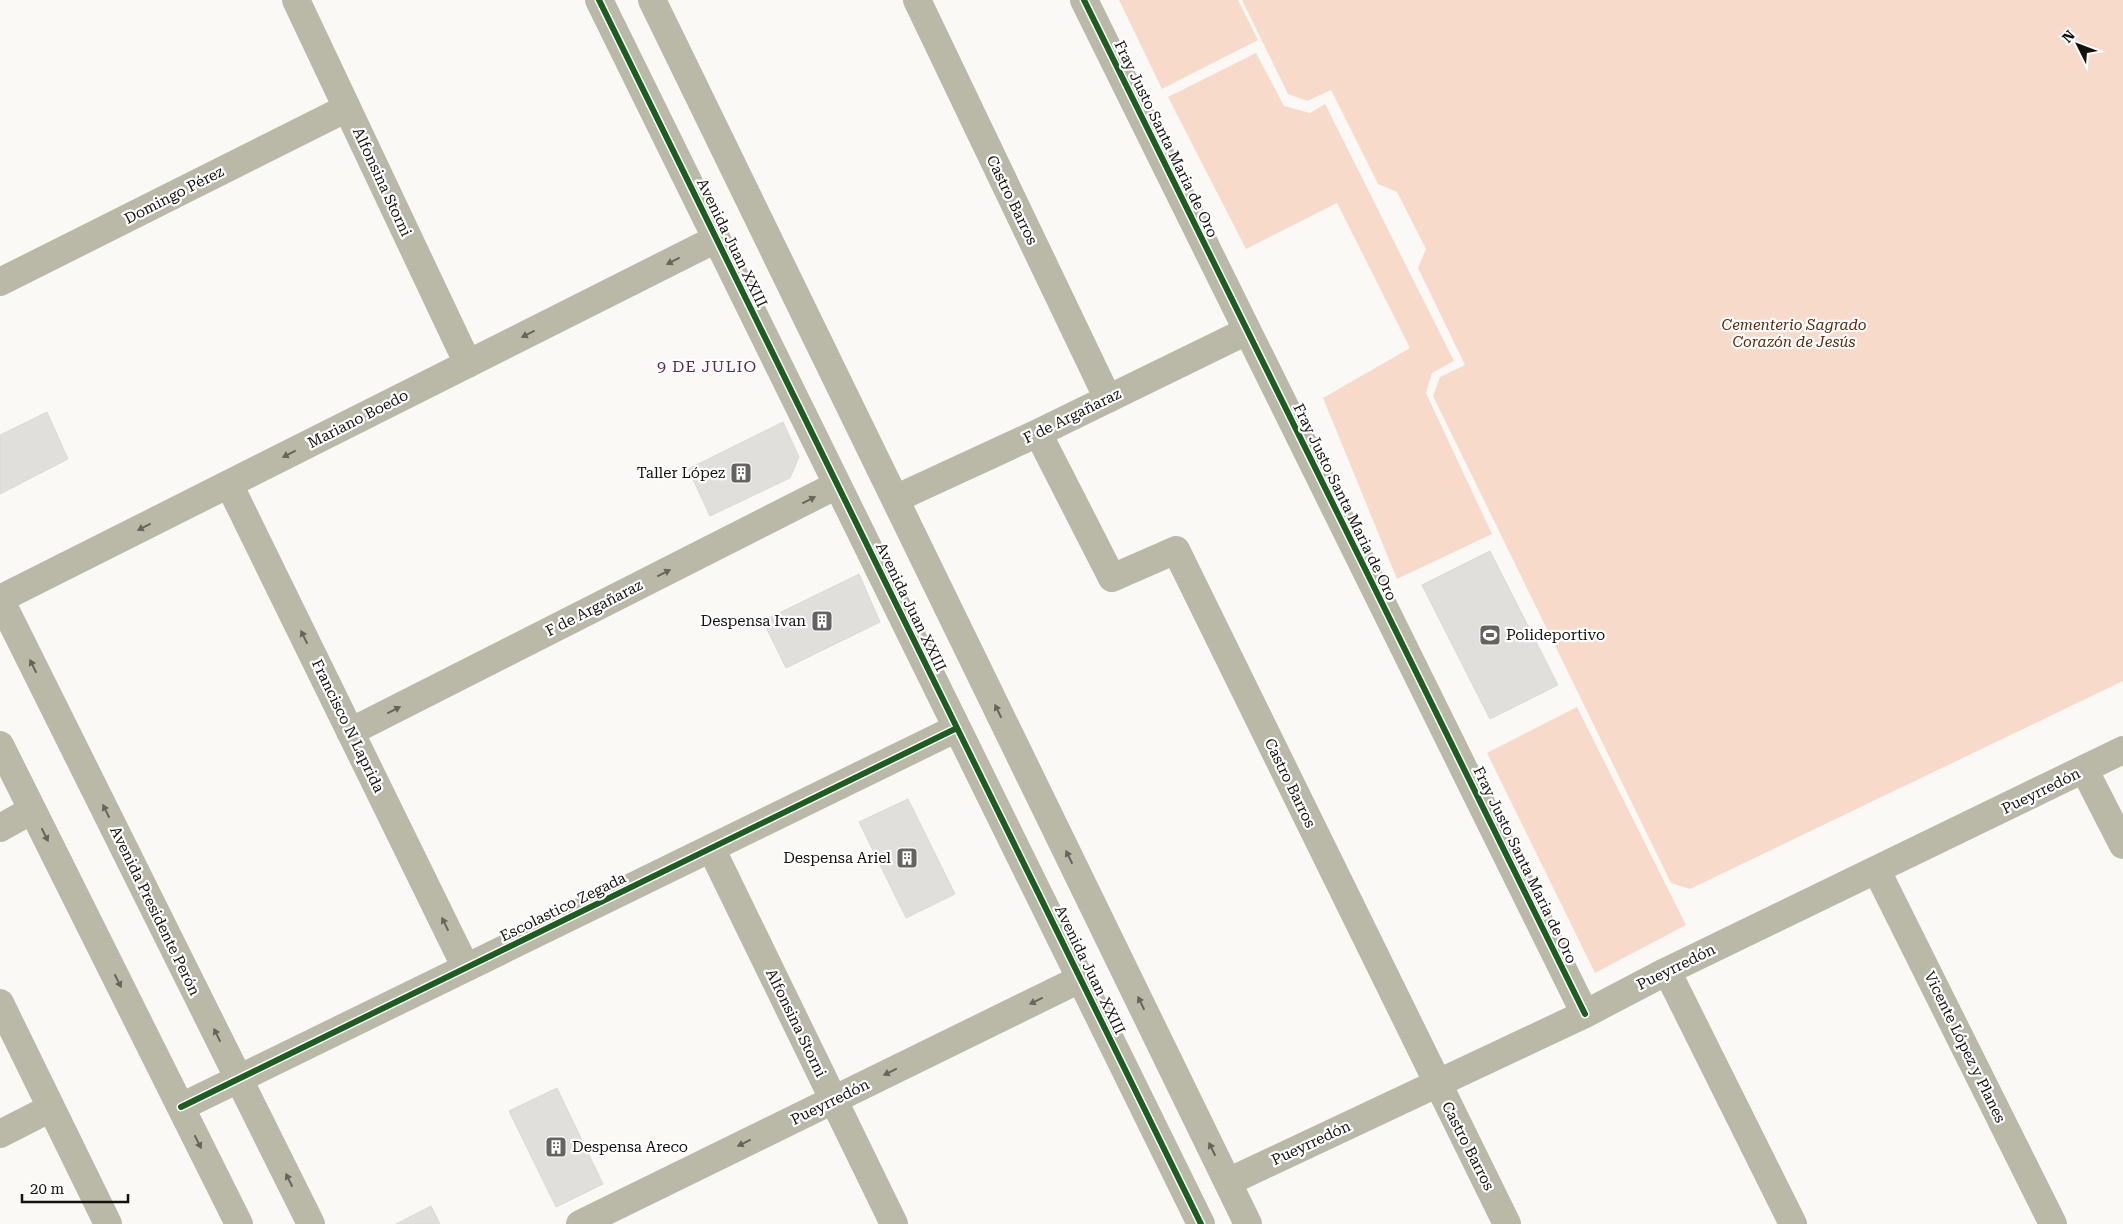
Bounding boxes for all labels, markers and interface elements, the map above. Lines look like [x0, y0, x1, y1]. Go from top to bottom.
north arrow [2053, 20, 2103, 70]
text: N [2059, 27, 2078, 46]
street label: Fray Justo Santa Maria de Oro [1110, 38, 1222, 240]
street label: Alfonsina Storni [349, 125, 415, 240]
street label: Castro Barros [983, 152, 1041, 248]
street label: Domingo Pérez [121, 162, 227, 228]
street label: Avenida Juan XXIII [693, 176, 771, 310]
one-way arrow [666, 257, 680, 265]
park label: Cementerio Sagrado Corazón de Jesús [1721, 316, 1867, 351]
one-way arrow [521, 330, 535, 338]
district label: 9 DE JULIO [657, 357, 757, 376]
street label: F de Argañaraz [1020, 385, 1124, 447]
street label: Mariano Boedo [305, 386, 411, 452]
street label: Fray Justo Santa Maria de Oro [1289, 401, 1401, 603]
one-way arrow [282, 450, 296, 458]
building icon: Taller López [729, 461, 753, 485]
place label: Taller López [637, 464, 725, 482]
one-way arrow [801, 496, 816, 504]
one-way arrow [136, 523, 151, 531]
street label: Avenida Juan XXIII [872, 540, 950, 674]
one-way arrow [656, 569, 671, 577]
street label: F de Argañaraz [543, 576, 645, 640]
building icon: Despensa Ivan [810, 609, 834, 633]
place label: Despensa Ivan [701, 612, 806, 630]
sports icon: Polideportivo [1478, 623, 1502, 647]
place label: Polideportivo [1506, 626, 1605, 644]
one-way arrow [300, 630, 308, 644]
street label: Francisco N Laprida [308, 656, 388, 796]
one-way arrow [29, 658, 37, 673]
one-way arrow [994, 703, 1002, 718]
one-way arrow [387, 706, 401, 714]
street label: Castro Barros [1261, 735, 1319, 831]
street label: Fray Justo Santa Maria de Oro [1469, 764, 1581, 966]
street label: Pueyrredón [1999, 764, 2083, 818]
one-way arrow [101, 804, 109, 818]
street label: Avenida Presidente Perón [106, 823, 204, 999]
one-way arrow [41, 828, 49, 843]
building icon: Despensa Ariel [895, 846, 919, 870]
place label: Despensa Ariel [783, 849, 891, 867]
one-way arrow [1065, 849, 1074, 864]
street label: Escolastico Zegada [497, 869, 629, 945]
street label: Avenida Juan XXIII [1051, 903, 1129, 1037]
one-way arrow [440, 917, 448, 931]
street label: Pueyrredón [1634, 940, 1718, 994]
street label: Alfonsina Storni [762, 966, 830, 1080]
street label: Vicente López y Planes [1920, 968, 2010, 1126]
one-way arrow [114, 974, 122, 988]
one-way arrow [1136, 996, 1144, 1010]
one-way arrow [1029, 997, 1044, 1005]
one-way arrow [213, 1028, 221, 1042]
one-way arrow [883, 1068, 897, 1076]
street label: Pueyrredón [788, 1075, 872, 1129]
street label: Castro Barros [1438, 1099, 1498, 1193]
street label: Pueyrredón [1269, 1117, 1354, 1169]
one-way arrow [194, 1135, 202, 1149]
building icon: Despensa Areco [544, 1135, 568, 1159]
place label: Despensa Areco [572, 1138, 688, 1156]
one-way arrow [737, 1140, 751, 1148]
one-way arrow [1208, 1142, 1216, 1156]
scale bar [22, 1172, 129, 1204]
one-way arrow [285, 1173, 293, 1188]
text: 20 m [30, 1180, 65, 1198]

